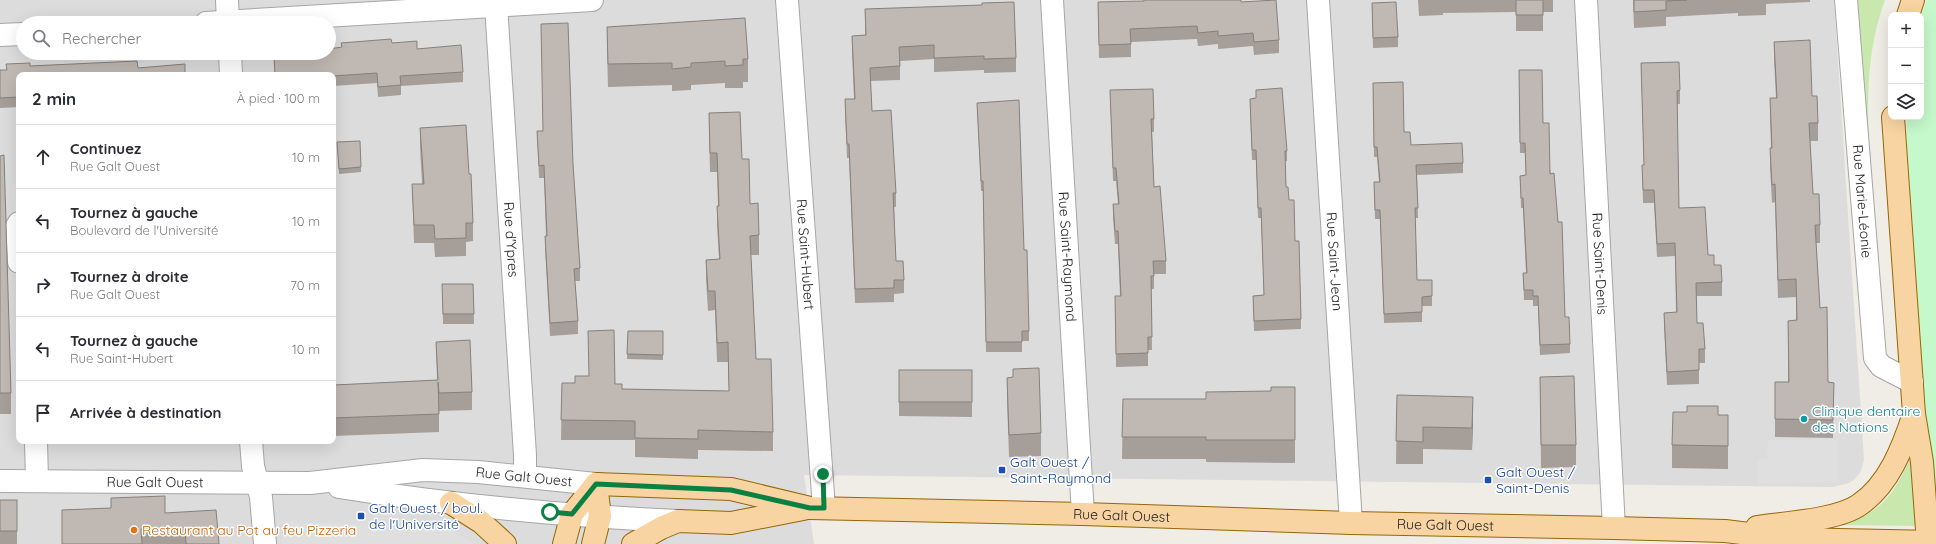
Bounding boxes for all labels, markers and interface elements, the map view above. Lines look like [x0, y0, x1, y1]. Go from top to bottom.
map controls [1888, 12, 1924, 120]
button: + [1888, 12, 1924, 48]
search box [16, 16, 336, 60]
icon: search [30, 27, 52, 49]
text: Rechercher [62, 29, 141, 48]
button: − [1888, 48, 1924, 84]
button: layers [1888, 84, 1924, 120]
text: 2 min [32, 88, 76, 109]
text: À pied · 100 m [237, 90, 320, 106]
text: Continuez [70, 139, 141, 158]
street label: Rue Marie-Léonie [1849, 144, 1876, 259]
icon: ahead [32, 146, 54, 168]
text: 10 m [292, 149, 320, 165]
text: Rue Galt Ouest [70, 158, 160, 174]
street label: Rue Saint-Raymond [1055, 191, 1080, 322]
street label: Rue Saint-Hubert [793, 198, 819, 311]
street label: Rue d'Ypres [500, 201, 523, 278]
text: Tournez à gauche [70, 203, 198, 222]
icon: left [32, 210, 54, 232]
street label: Rue Saint-Jean [1322, 211, 1347, 312]
street label: Rue Saint-Denis [1588, 212, 1612, 315]
text: 10 m [292, 213, 320, 229]
text: Boulevard de l'Université [70, 222, 218, 238]
text: Tournez à droite [70, 267, 189, 286]
icon: right [32, 274, 54, 296]
text: 70 m [290, 277, 320, 293]
text: Rue Galt Ouest [70, 286, 160, 302]
text: Tournez à gauche [70, 331, 198, 350]
icon: left [32, 338, 54, 360]
text: 10 m [292, 341, 320, 357]
text: Rue Saint-Hubert [70, 350, 173, 366]
icon: arrive [32, 402, 54, 424]
place label: Clinique dentaire des Nations [1812, 402, 1920, 436]
text: Arrivée à destination [70, 403, 222, 422]
marker: Clinique dentaire des Nations [1799, 414, 1809, 424]
place label: Galt Ouest / Saint-Raymond [1010, 453, 1111, 487]
street label: Rue Galt Ouest [475, 463, 573, 491]
place label: Galt Ouest / Saint-Denis [1496, 463, 1576, 497]
route end [814, 465, 832, 483]
marker: Galt Ouest / Saint-Raymond [997, 465, 1007, 475]
street label: Rue Galt Ouest [106, 473, 204, 491]
marker: Galt Ouest / Saint-Denis [1483, 475, 1493, 485]
place label: Galt Ouest / boul. de l'Université [369, 499, 483, 533]
route start [541, 503, 559, 521]
street label: Rue Galt Ouest [1073, 505, 1171, 526]
marker: Galt Ouest / boul. de l'Université [356, 511, 366, 521]
street label: Rue Galt Ouest [1397, 515, 1494, 535]
place label: Restaurant au Pot au feu Pizzeria [142, 521, 356, 539]
marker: Restaurant au Pot au feu Pizzeria [129, 525, 139, 535]

